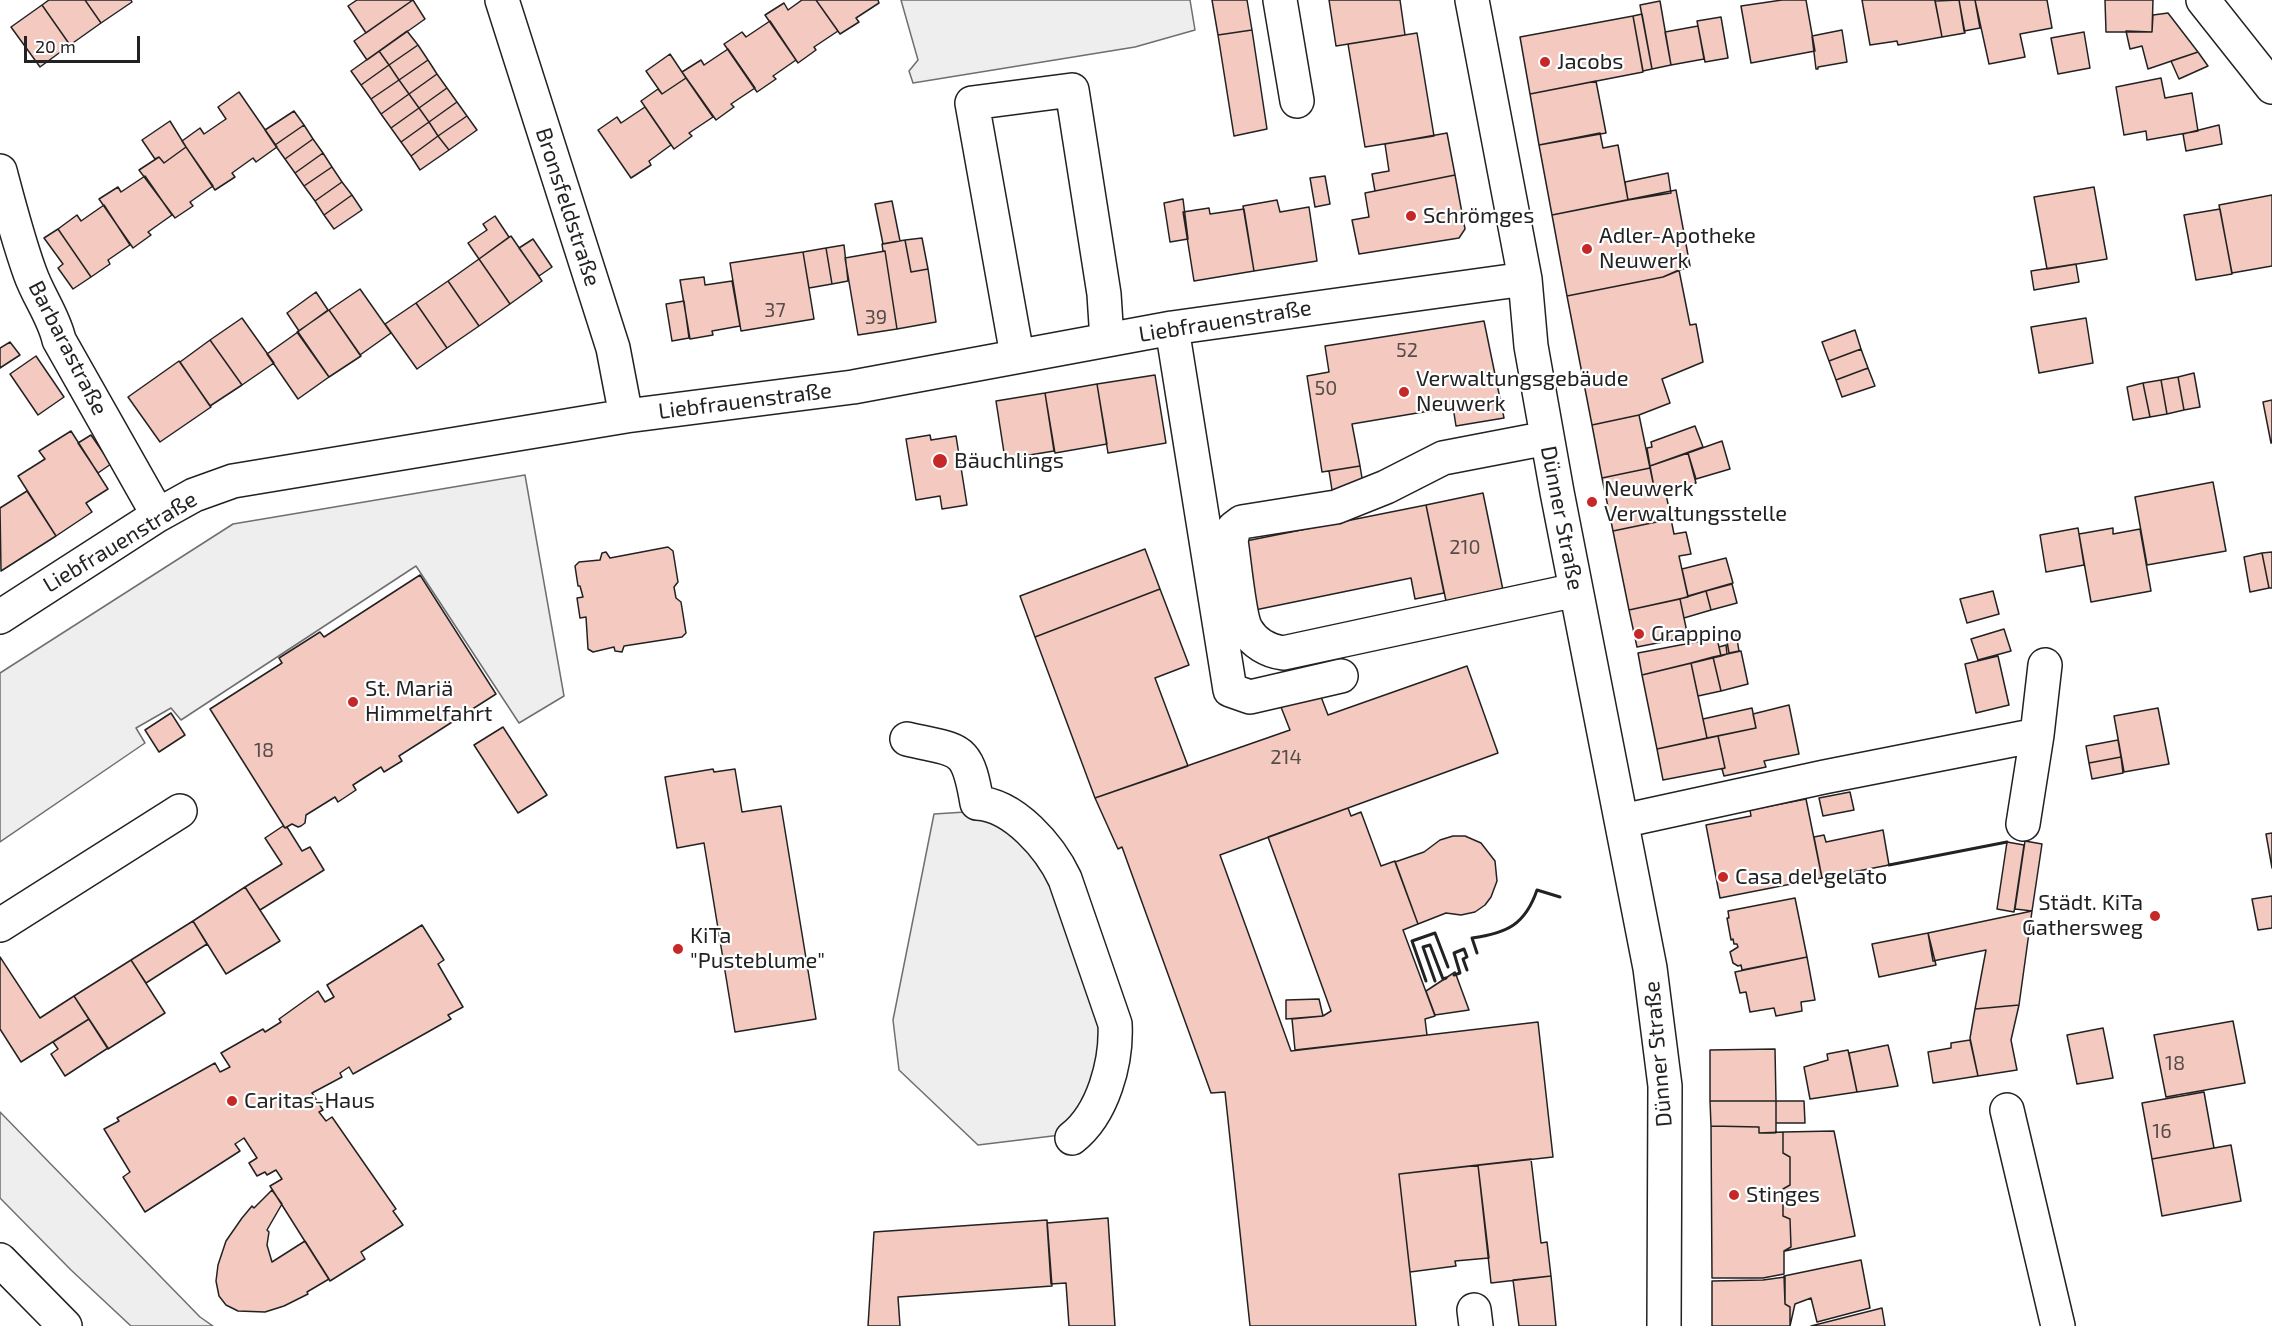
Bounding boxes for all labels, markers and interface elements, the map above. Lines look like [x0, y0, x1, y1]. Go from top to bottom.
scale bar [27, 24, 142, 62]
text: 20 m [35, 35, 76, 57]
place label: Jacobs [1557, 49, 1623, 75]
marker: Jacobs [1538, 55, 1552, 69]
street label: Bronsfeldstraße [530, 125, 606, 289]
place label: Schrömges [1423, 203, 1534, 229]
marker: Schrömges [1404, 209, 1418, 223]
place label: Adler-Apotheke Neuwerk [1599, 223, 1756, 274]
marker: Adler-Apotheke Neuwerk [1580, 242, 1594, 256]
street label: Barbarastraße [23, 276, 113, 420]
street label: Liebfrauenstraße [1137, 294, 1313, 348]
house number: 37 [764, 298, 786, 322]
house number: 39 [865, 305, 887, 329]
house number: 52 [1396, 338, 1418, 362]
place label: Verwaltungsgebäude Neuwerk [1416, 366, 1628, 418]
house number: 50 [1315, 376, 1337, 400]
street label: Liebfrauenstraße [657, 377, 833, 425]
marker: Verwaltungsgebäude Neuwerk [1397, 385, 1411, 399]
street label: Dünner Straße [1535, 444, 1589, 592]
place label: Bäuchlings [954, 448, 1064, 474]
marker: Bäuchlings [931, 452, 949, 470]
place label: Neuwerk Verwaltungsstelle [1604, 476, 1787, 528]
street label: Liebfrauenstraße [38, 486, 202, 598]
marker: Neuwerk Verwaltungsstelle [1585, 495, 1599, 509]
house number: 210 [1449, 535, 1481, 559]
place label: Grappino [1651, 621, 1742, 647]
marker: Grappino [1632, 627, 1646, 641]
place label: St. Mariä Himmelfahrt [365, 676, 492, 728]
marker: St. Mariä Himmelfahrt [346, 695, 360, 709]
house number: 18 [254, 738, 274, 762]
house number: 214 [1270, 745, 1302, 769]
place label: Casa del gelato [1735, 864, 1887, 890]
marker: Casa del gelato [1716, 870, 1730, 884]
place label: Städt. KiTa Gathersweg [2022, 890, 2143, 942]
marker: Städt. KiTa Gathersweg [2148, 909, 2162, 923]
place label: KiTa "Pusteblume" [690, 923, 825, 974]
marker: KiTa "Pusteblume" [671, 942, 685, 956]
street label: Dünner Straße [1638, 980, 1678, 1128]
house number: 18 [2165, 1051, 2185, 1075]
place label: Caritas-Haus [244, 1088, 375, 1114]
marker: Caritas-Haus [225, 1094, 239, 1108]
house number: 16 [2152, 1119, 2172, 1143]
place label: Stinges [1746, 1182, 1820, 1208]
marker: Stinges [1727, 1188, 1741, 1202]

